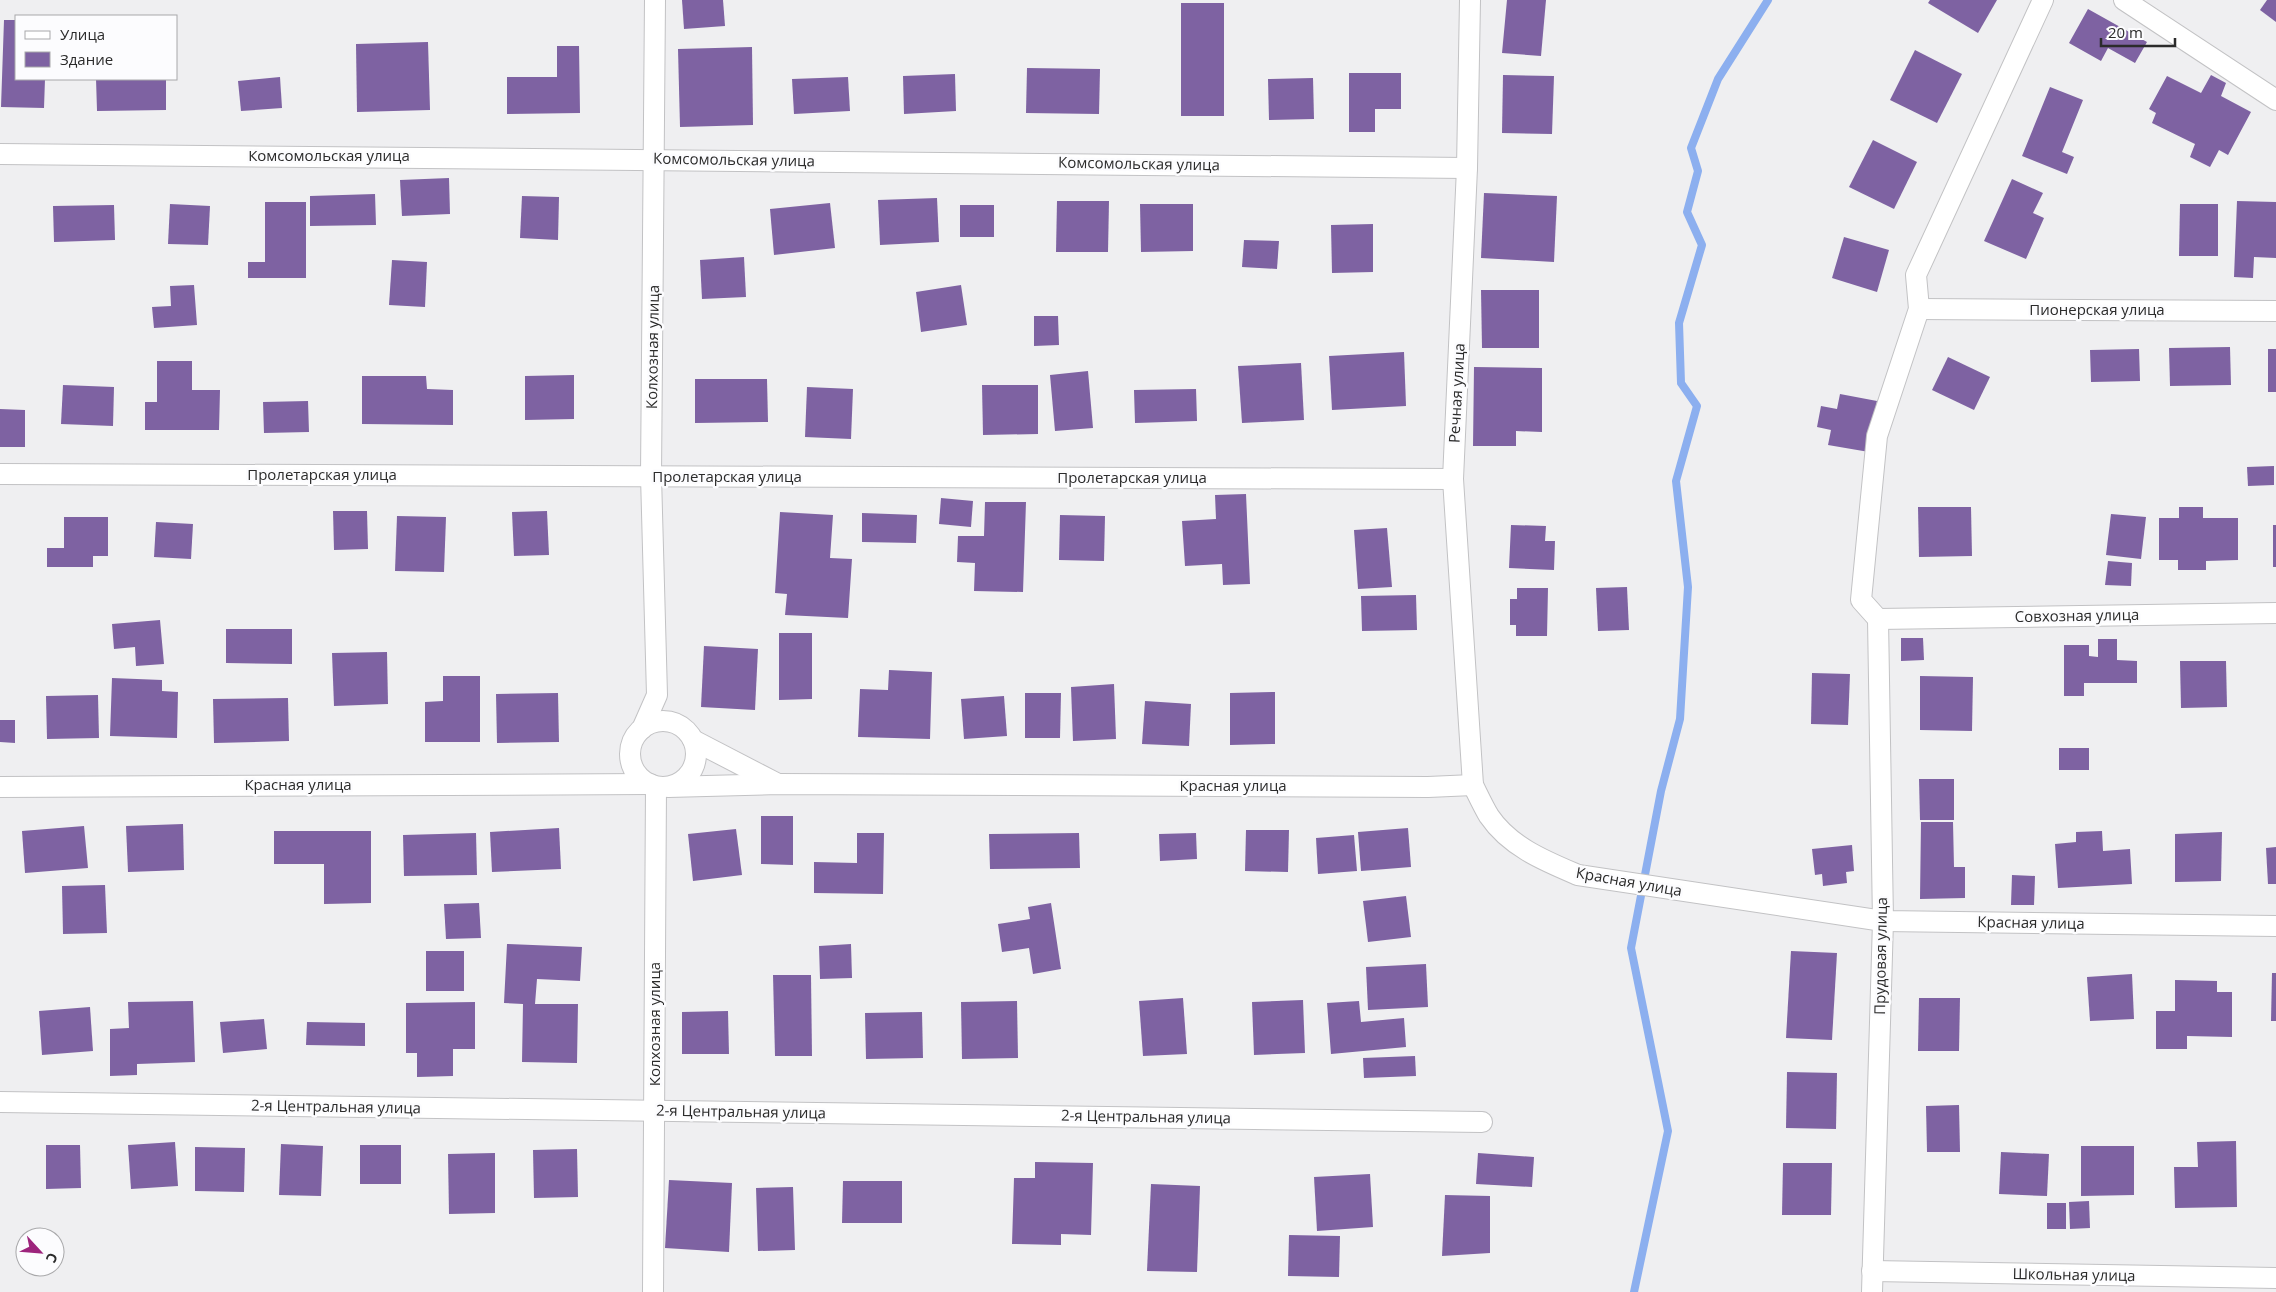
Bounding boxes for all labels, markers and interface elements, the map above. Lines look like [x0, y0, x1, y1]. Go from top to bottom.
legend [15, 15, 178, 80]
scale bar [2101, 15, 2175, 47]
text: 20 m [2108, 22, 2143, 42]
text: Улица [60, 24, 105, 44]
text: Здание [60, 49, 113, 69]
street label: Комсомольская улица [248, 145, 410, 165]
street label: Комсомольская улица [653, 148, 815, 170]
street label: Комсомольская улица [1058, 152, 1220, 174]
street label: Колхозная улица [641, 285, 663, 409]
street label: Пионерская улица [2029, 299, 2165, 319]
street label: Речная улица [1443, 343, 1469, 443]
street label: Пролетарская улица [247, 464, 397, 484]
street label: Пролетарская улица [652, 466, 802, 486]
street label: Пролетарская улица [1057, 467, 1207, 487]
street label: Совхозная улица [2015, 604, 2139, 626]
street label: Красная улица [244, 774, 352, 794]
street label: Красная улица [1179, 775, 1287, 795]
street label: Красная улица [1575, 862, 1684, 900]
street label: Прудовая улица [1869, 897, 1891, 1015]
street label: Красная улица [1977, 911, 2085, 933]
street label: Колхозная улица [644, 962, 664, 1086]
street label: 2-я Центральная улица [251, 1095, 421, 1117]
street label: 2-я Центральная улица [656, 1100, 826, 1122]
street label: 2-я Центральная улица [1061, 1105, 1231, 1127]
north arrow [15, 1227, 65, 1277]
text: С [42, 1250, 63, 1266]
street label: Школьная улица [2012, 1263, 2136, 1285]

